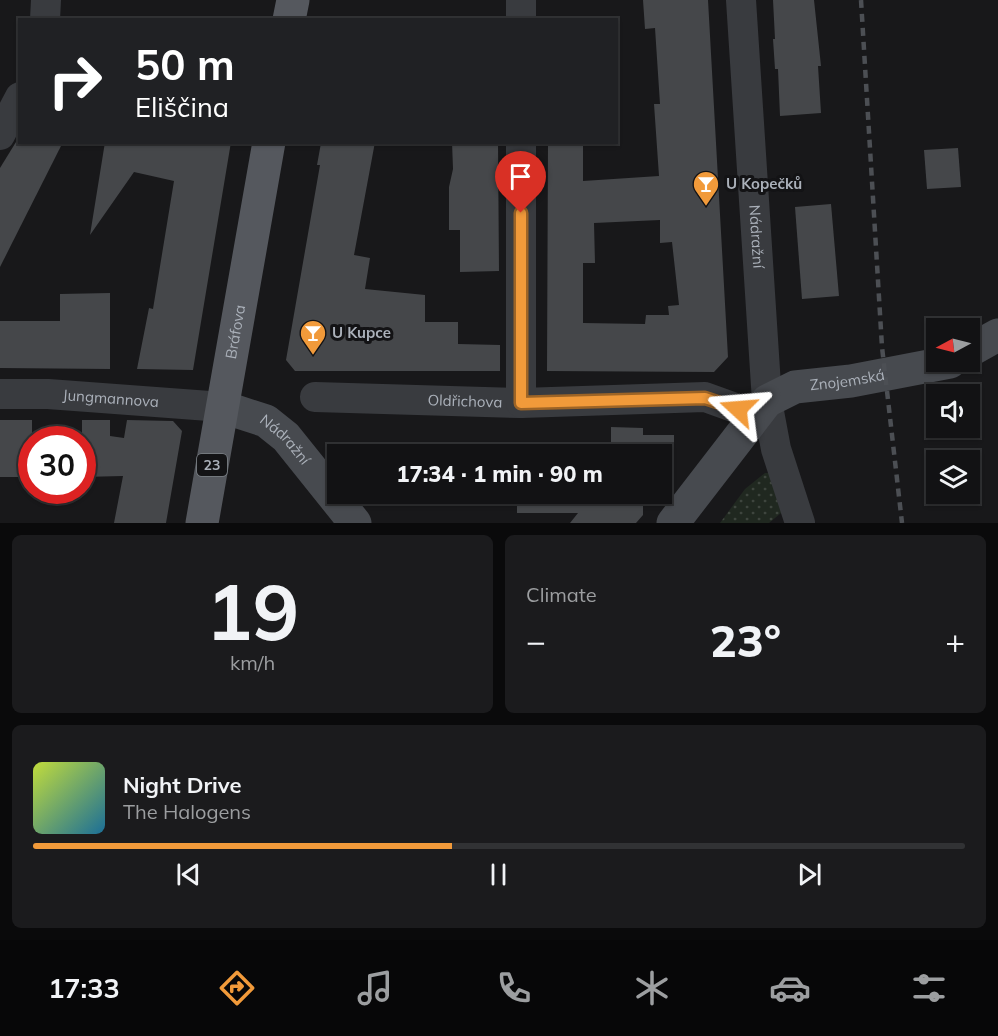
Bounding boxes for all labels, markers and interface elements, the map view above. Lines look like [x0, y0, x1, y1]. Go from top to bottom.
text: 50 m [135, 38, 235, 91]
icon: right [36, 42, 114, 120]
text: Eliščina [135, 90, 229, 124]
pin [495, 151, 546, 213]
icon: arrive [504, 160, 537, 193]
bar icon: U Kopečků [691, 169, 721, 207]
place label: U Kopečků [726, 174, 802, 193]
street label: Nádražní [745, 204, 768, 270]
street label: Bráfova [221, 303, 249, 360]
bar icon: U Kupce [298, 318, 328, 356]
north arrow [926, 318, 980, 372]
map controls [926, 318, 980, 504]
place label: U Kupce [332, 323, 391, 342]
street label: Znojemská [809, 365, 886, 394]
position arrow [706, 377, 770, 441]
button: sound [926, 384, 980, 438]
street label: Jungmannova [62, 385, 160, 411]
street label: Oldřichova [427, 390, 503, 411]
street label: Nádražní [256, 410, 315, 470]
speed limit sign: 30 [18, 426, 96, 504]
button: layers [926, 450, 980, 504]
road number: 23 [197, 454, 227, 476]
text: 17:34 · 1 min · 90 m [396, 460, 603, 488]
text: 19 [206, 562, 299, 660]
text: Climate [526, 582, 597, 607]
text: 23° [710, 612, 781, 668]
text: − [526, 620, 546, 661]
text: + [945, 620, 965, 661]
text: km/h [230, 650, 275, 675]
text: Night Drive [123, 771, 242, 799]
text: The Halogens [123, 799, 251, 824]
icon: previous [172, 858, 205, 891]
icon: pause [482, 858, 515, 891]
icon: next [793, 858, 826, 891]
icon: directions [216, 967, 258, 1009]
icon: music [354, 967, 396, 1009]
icon: phone [493, 967, 535, 1009]
icon: climate [631, 967, 673, 1009]
icon: car [769, 967, 811, 1009]
icon: filters [908, 967, 950, 1009]
text: 17:33 [48, 971, 120, 1005]

